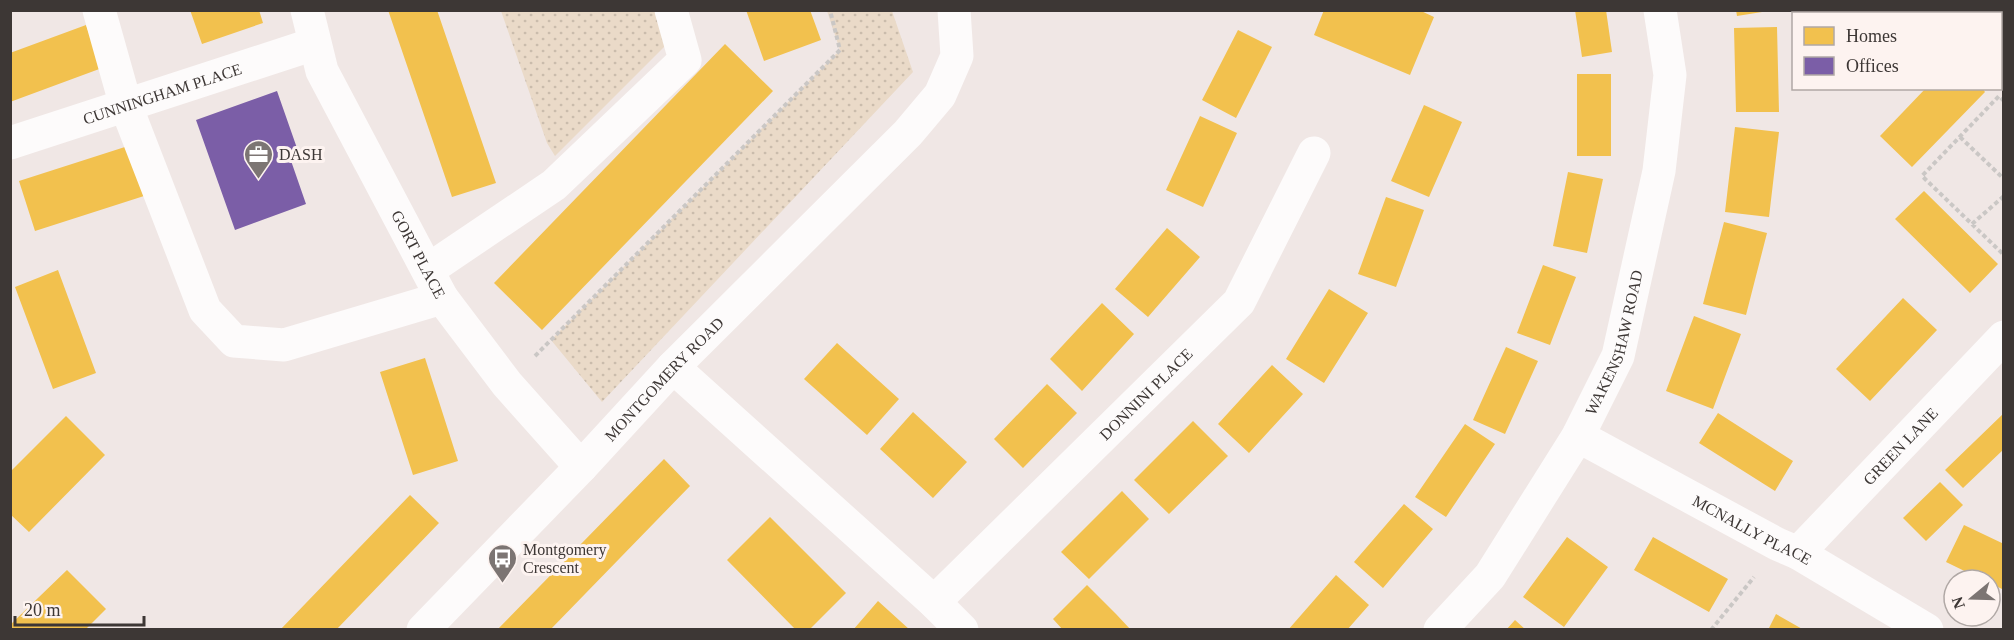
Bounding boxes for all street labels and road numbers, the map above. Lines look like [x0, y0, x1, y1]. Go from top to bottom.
street label: CUNNINGHAM PLACE [81, 60, 244, 128]
street label: GORT PLACE [388, 208, 449, 301]
street label: WAKENSHAW ROAD [1582, 268, 1646, 418]
street label: MONTGOMERY ROAD [601, 314, 727, 445]
street label: DONNINI PLACE [1096, 345, 1196, 443]
street label: GREEN LANE [1860, 404, 1941, 488]
street label: MCNALLY PLACE [1690, 492, 1815, 568]

